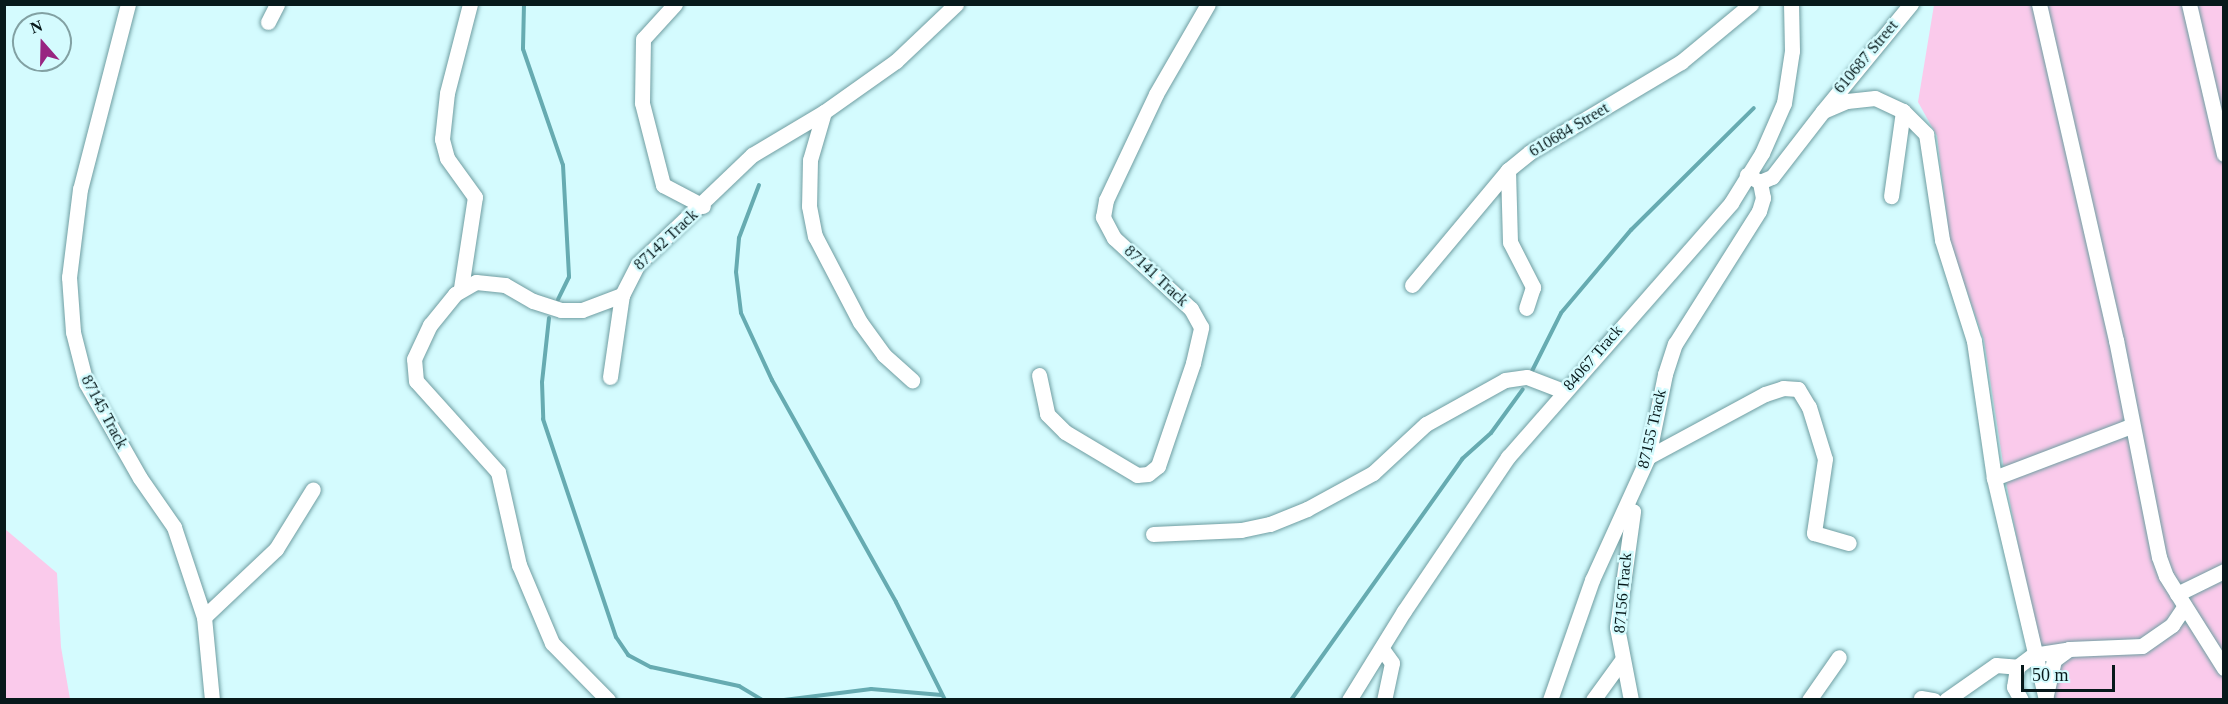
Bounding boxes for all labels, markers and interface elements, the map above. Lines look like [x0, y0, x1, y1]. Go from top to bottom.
north arrow [12, 12, 72, 72]
text: N [28, 17, 45, 36]
street label: 610687 Street [1830, 17, 1902, 97]
street label: 610684 Street [1526, 99, 1612, 161]
street label: 87142 Track [630, 205, 702, 275]
street label: 87141 Track [1120, 241, 1192, 311]
street label: 84067 Track [1559, 321, 1627, 395]
street label: 87145 Track [77, 372, 131, 452]
street label: 87155 Track [1634, 388, 1670, 470]
street label: 87156 Track [1610, 552, 1636, 634]
scale bar [2024, 653, 2118, 691]
text: 50 m [2032, 665, 2069, 685]

